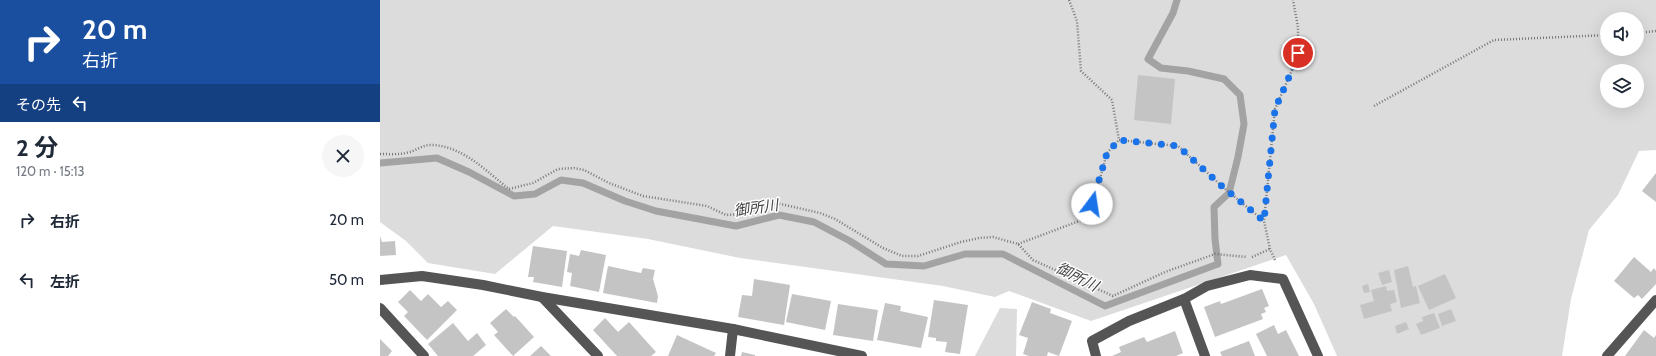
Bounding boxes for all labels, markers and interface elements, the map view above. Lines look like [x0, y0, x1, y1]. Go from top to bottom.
text: 20 m [82, 12, 147, 46]
map controls [1600, 12, 1644, 108]
button: sound [1600, 12, 1644, 56]
icon: right [16, 16, 68, 68]
pin [1281, 36, 1315, 70]
icon: arrive [1287, 42, 1309, 64]
text: 右折 [82, 50, 118, 72]
button: layers [1600, 64, 1644, 108]
icon: left [69, 92, 91, 114]
text: その先 [16, 96, 61, 114]
text: 2 分 [16, 133, 58, 162]
button: close [322, 135, 364, 177]
text: 120 m · 15:13 [16, 163, 85, 179]
position arrow [1071, 183, 1113, 225]
water label: 御所川 [732, 196, 782, 220]
icon: right [16, 209, 38, 231]
text: 20 m [329, 211, 364, 229]
text: 右折 [50, 213, 80, 231]
water label: 御所川 [1053, 259, 1103, 296]
icon: left [16, 269, 38, 291]
text: 50 m [329, 271, 364, 289]
text: 左折 [50, 273, 80, 291]

